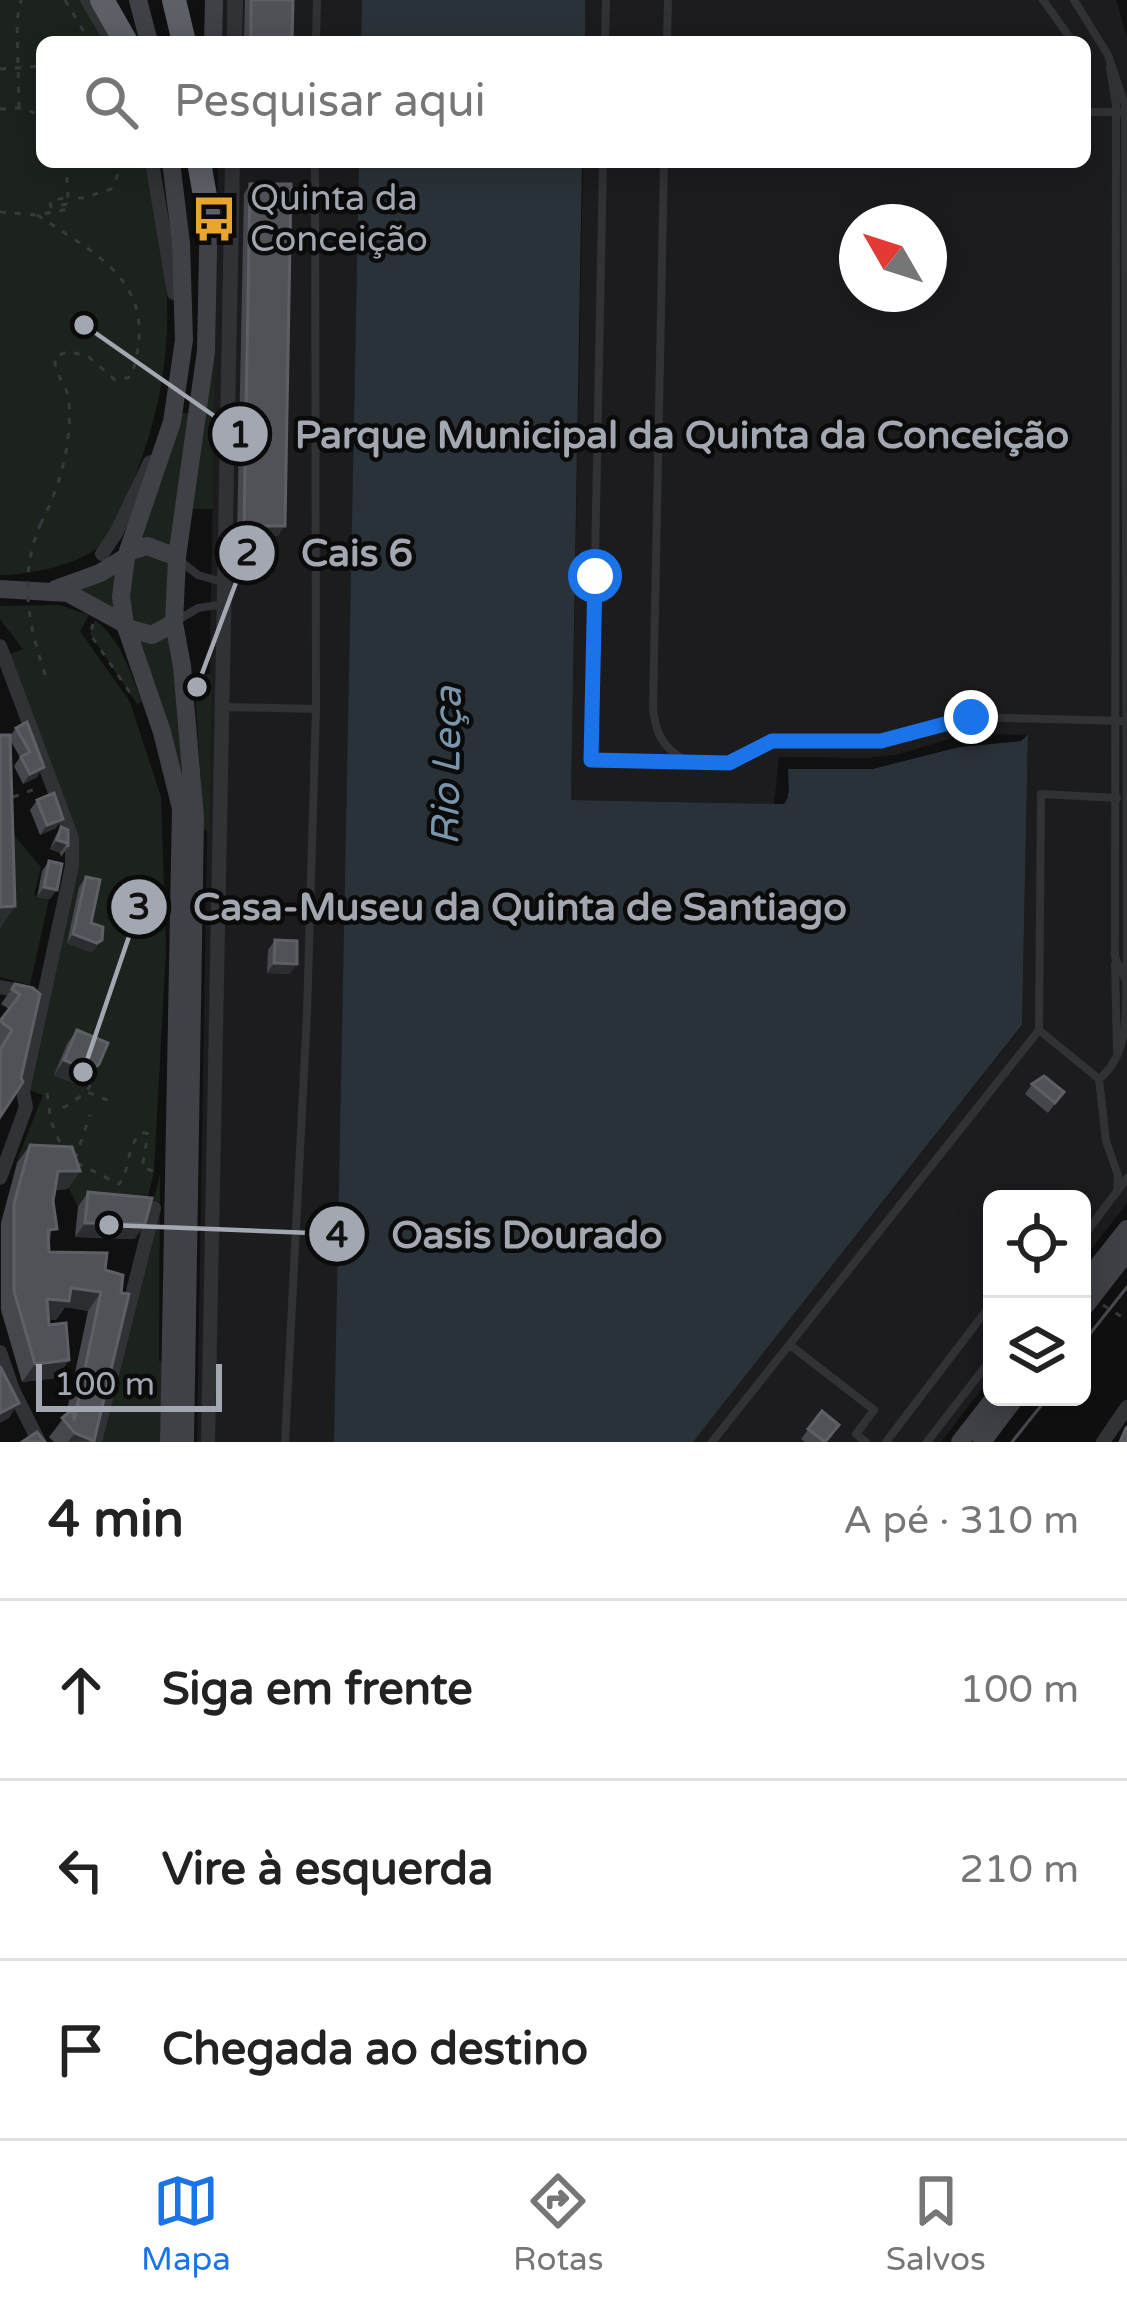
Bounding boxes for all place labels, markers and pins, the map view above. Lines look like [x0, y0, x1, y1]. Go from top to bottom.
place label: Quinta da Conceição [250, 177, 428, 261]
bus stop icon: Quinta da Conceição [189, 194, 239, 244]
callout: Parque Municipal da Quinta da Conceição [210, 396, 1093, 471]
callout: Cais 6 [217, 515, 438, 590]
callout: Casa-Museu da Quinta de Santiago [109, 869, 871, 944]
callout: Oasis Dourado [307, 1197, 686, 1272]

